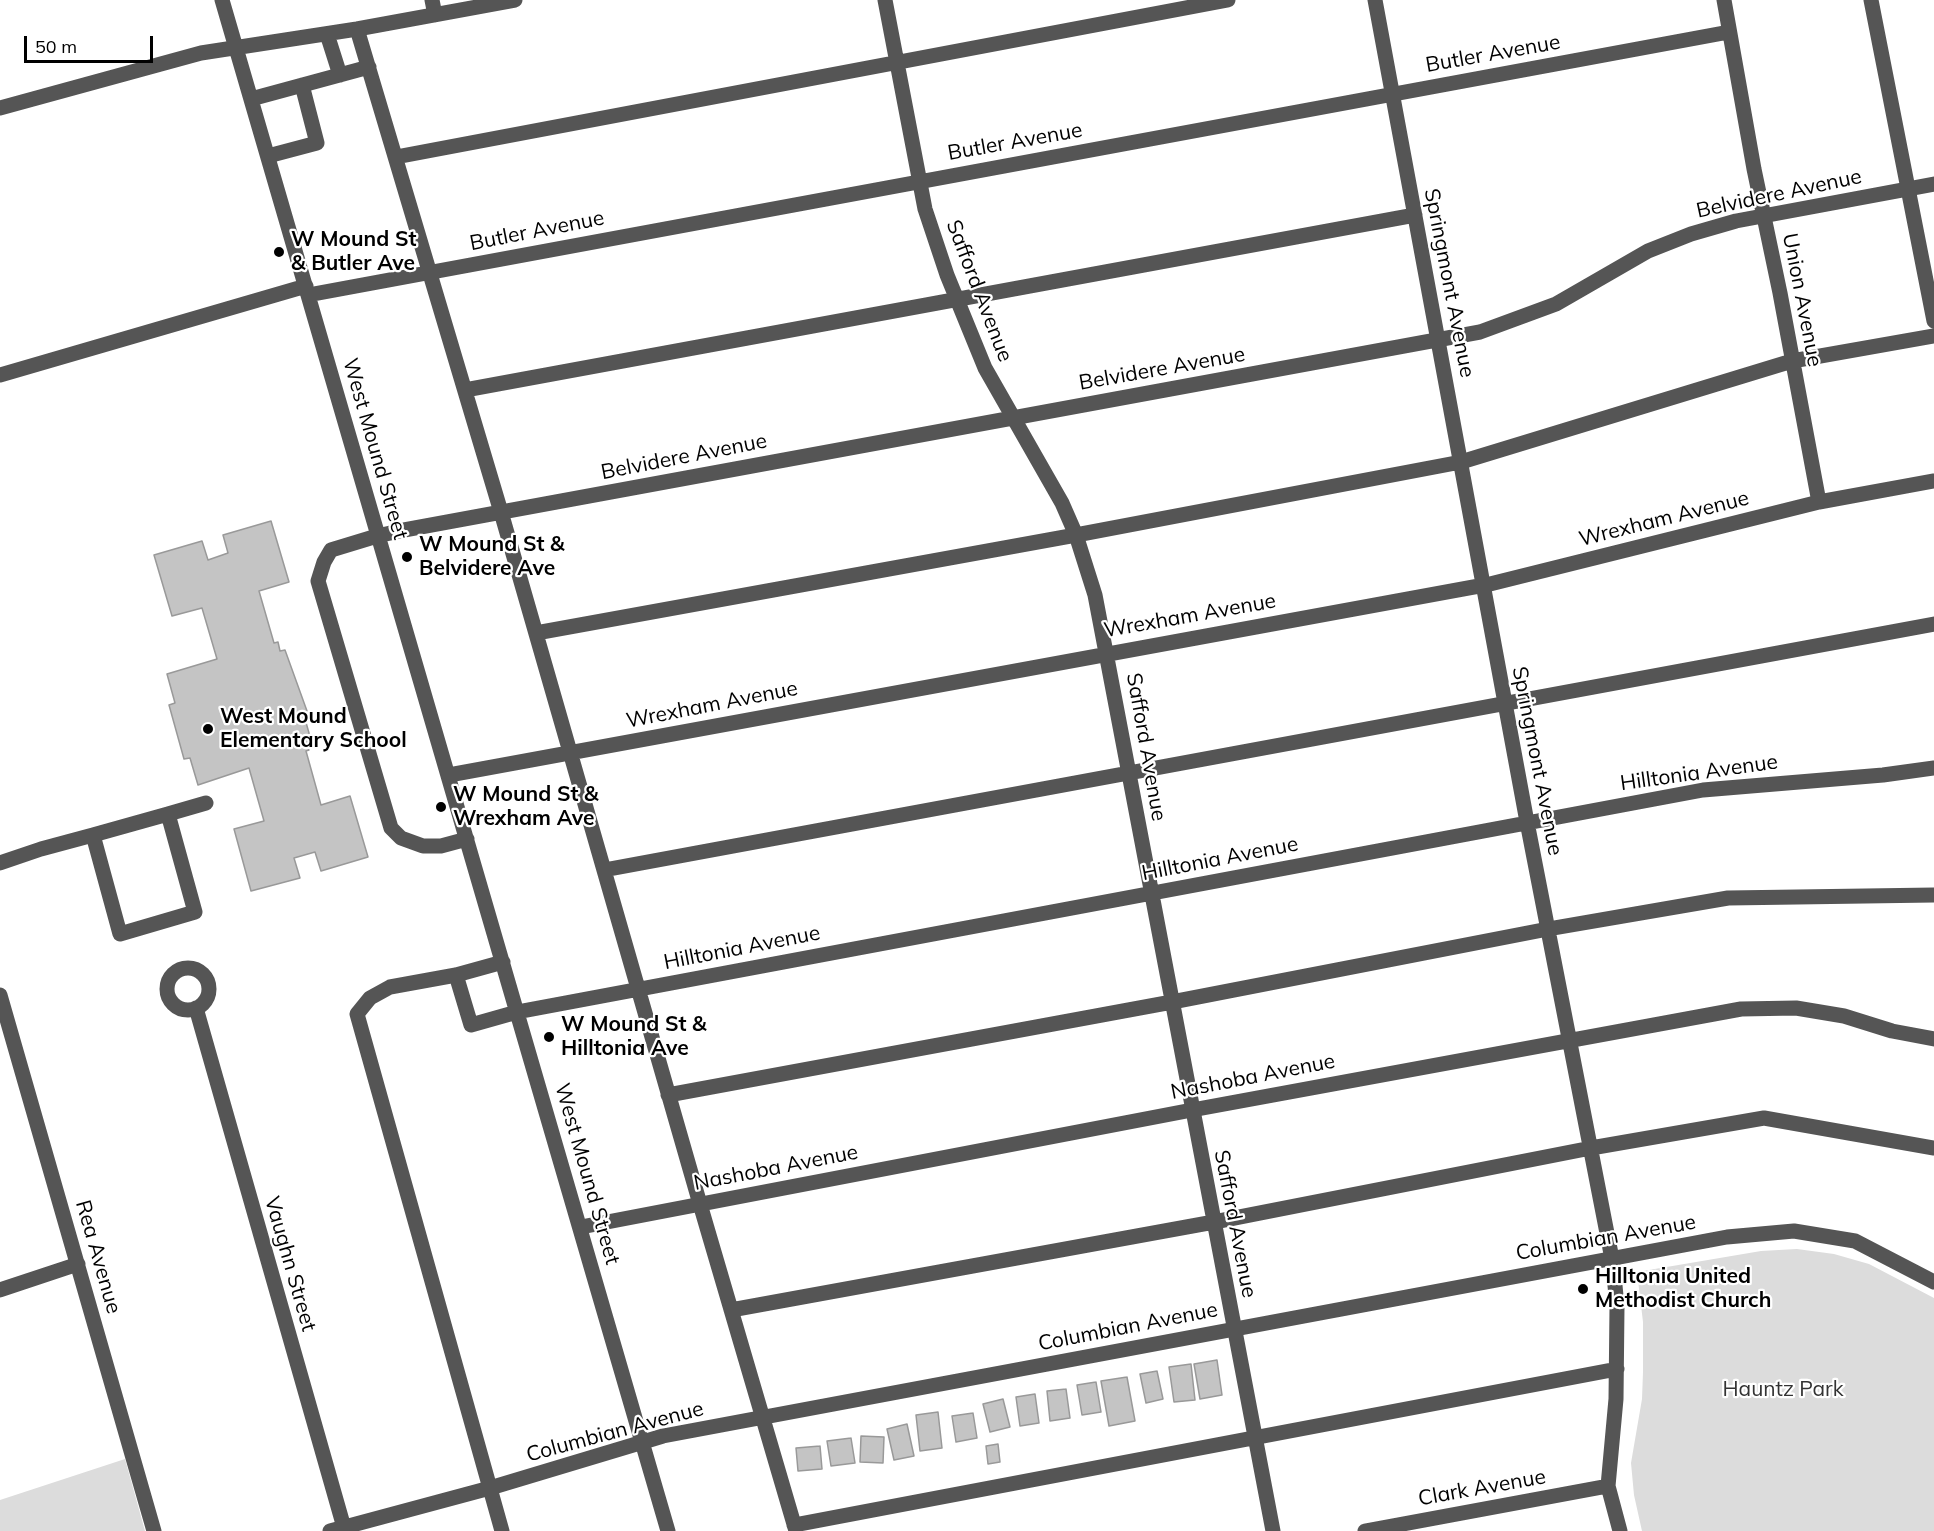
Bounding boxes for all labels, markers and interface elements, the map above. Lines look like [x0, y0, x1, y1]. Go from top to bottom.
scale bar [27, 24, 156, 62]
street label: Butler Avenue [1424, 30, 1562, 78]
text: 50 m [35, 35, 77, 58]
street label: Butler Avenue [946, 118, 1084, 166]
street label: Belvidere Avenue [1694, 164, 1864, 224]
street label: Springmont Avenue [1418, 186, 1480, 380]
street label: Butler Avenue [468, 206, 606, 256]
street label: Safford Avenue [940, 216, 1018, 366]
place label: W Mound St & Butler Ave [291, 227, 416, 277]
street label: Union Avenue [1777, 231, 1827, 369]
marker: W Mound St & Butler Ave [272, 245, 286, 259]
street label: Belvidere Avenue [1077, 342, 1247, 396]
street label: West Mound Street [337, 356, 413, 542]
street label: Belvidere Avenue [599, 429, 769, 485]
street label: Wrexham Avenue [1576, 486, 1752, 552]
place label: W Mound St & Belvidere Ave [419, 532, 565, 582]
marker: W Mound St & Belvidere Ave [400, 550, 414, 564]
street label: Wrexham Avenue [1102, 588, 1278, 644]
street label: Springmont Avenue [1506, 664, 1568, 858]
street label: Safford Avenue [1121, 671, 1171, 823]
street label: Wrexham Avenue [624, 676, 800, 734]
place label: West Mound Elementary School [220, 704, 407, 754]
marker: West Mound Elementary School [201, 722, 215, 736]
street label: Hilltonia Avenue [1619, 749, 1779, 797]
place label: W Mound St & Wrexham Ave [453, 782, 599, 832]
marker: W Mound St & Wrexham Ave [434, 800, 448, 814]
street label: Hilltonia Avenue [1140, 831, 1300, 887]
street label: Hilltonia Avenue [662, 920, 822, 976]
place label: W Mound St & Hilltonia Ave [561, 1012, 707, 1062]
marker: W Mound St & Hilltonia Ave [542, 1030, 556, 1044]
street label: Nashoba Avenue [1169, 1049, 1337, 1105]
street label: West Mound Street [549, 1081, 625, 1267]
street label: Nashoba Avenue [692, 1140, 860, 1196]
street label: Safford Avenue [1208, 1148, 1262, 1300]
street label: Vaughn Street [259, 1194, 321, 1334]
street label: Rea Avenue [70, 1197, 126, 1317]
street label: Columbian Avenue [1514, 1210, 1698, 1266]
place label: Hilltonia United Methodist Church [1595, 1264, 1771, 1314]
marker: Hilltonia United Methodist Church [1576, 1282, 1590, 1296]
street label: Columbian Avenue [1036, 1297, 1220, 1357]
park label: Hauntz Park [1722, 1377, 1844, 1403]
street label: Columbian Avenue [524, 1396, 706, 1468]
street label: Clark Avenue [1416, 1464, 1548, 1512]

